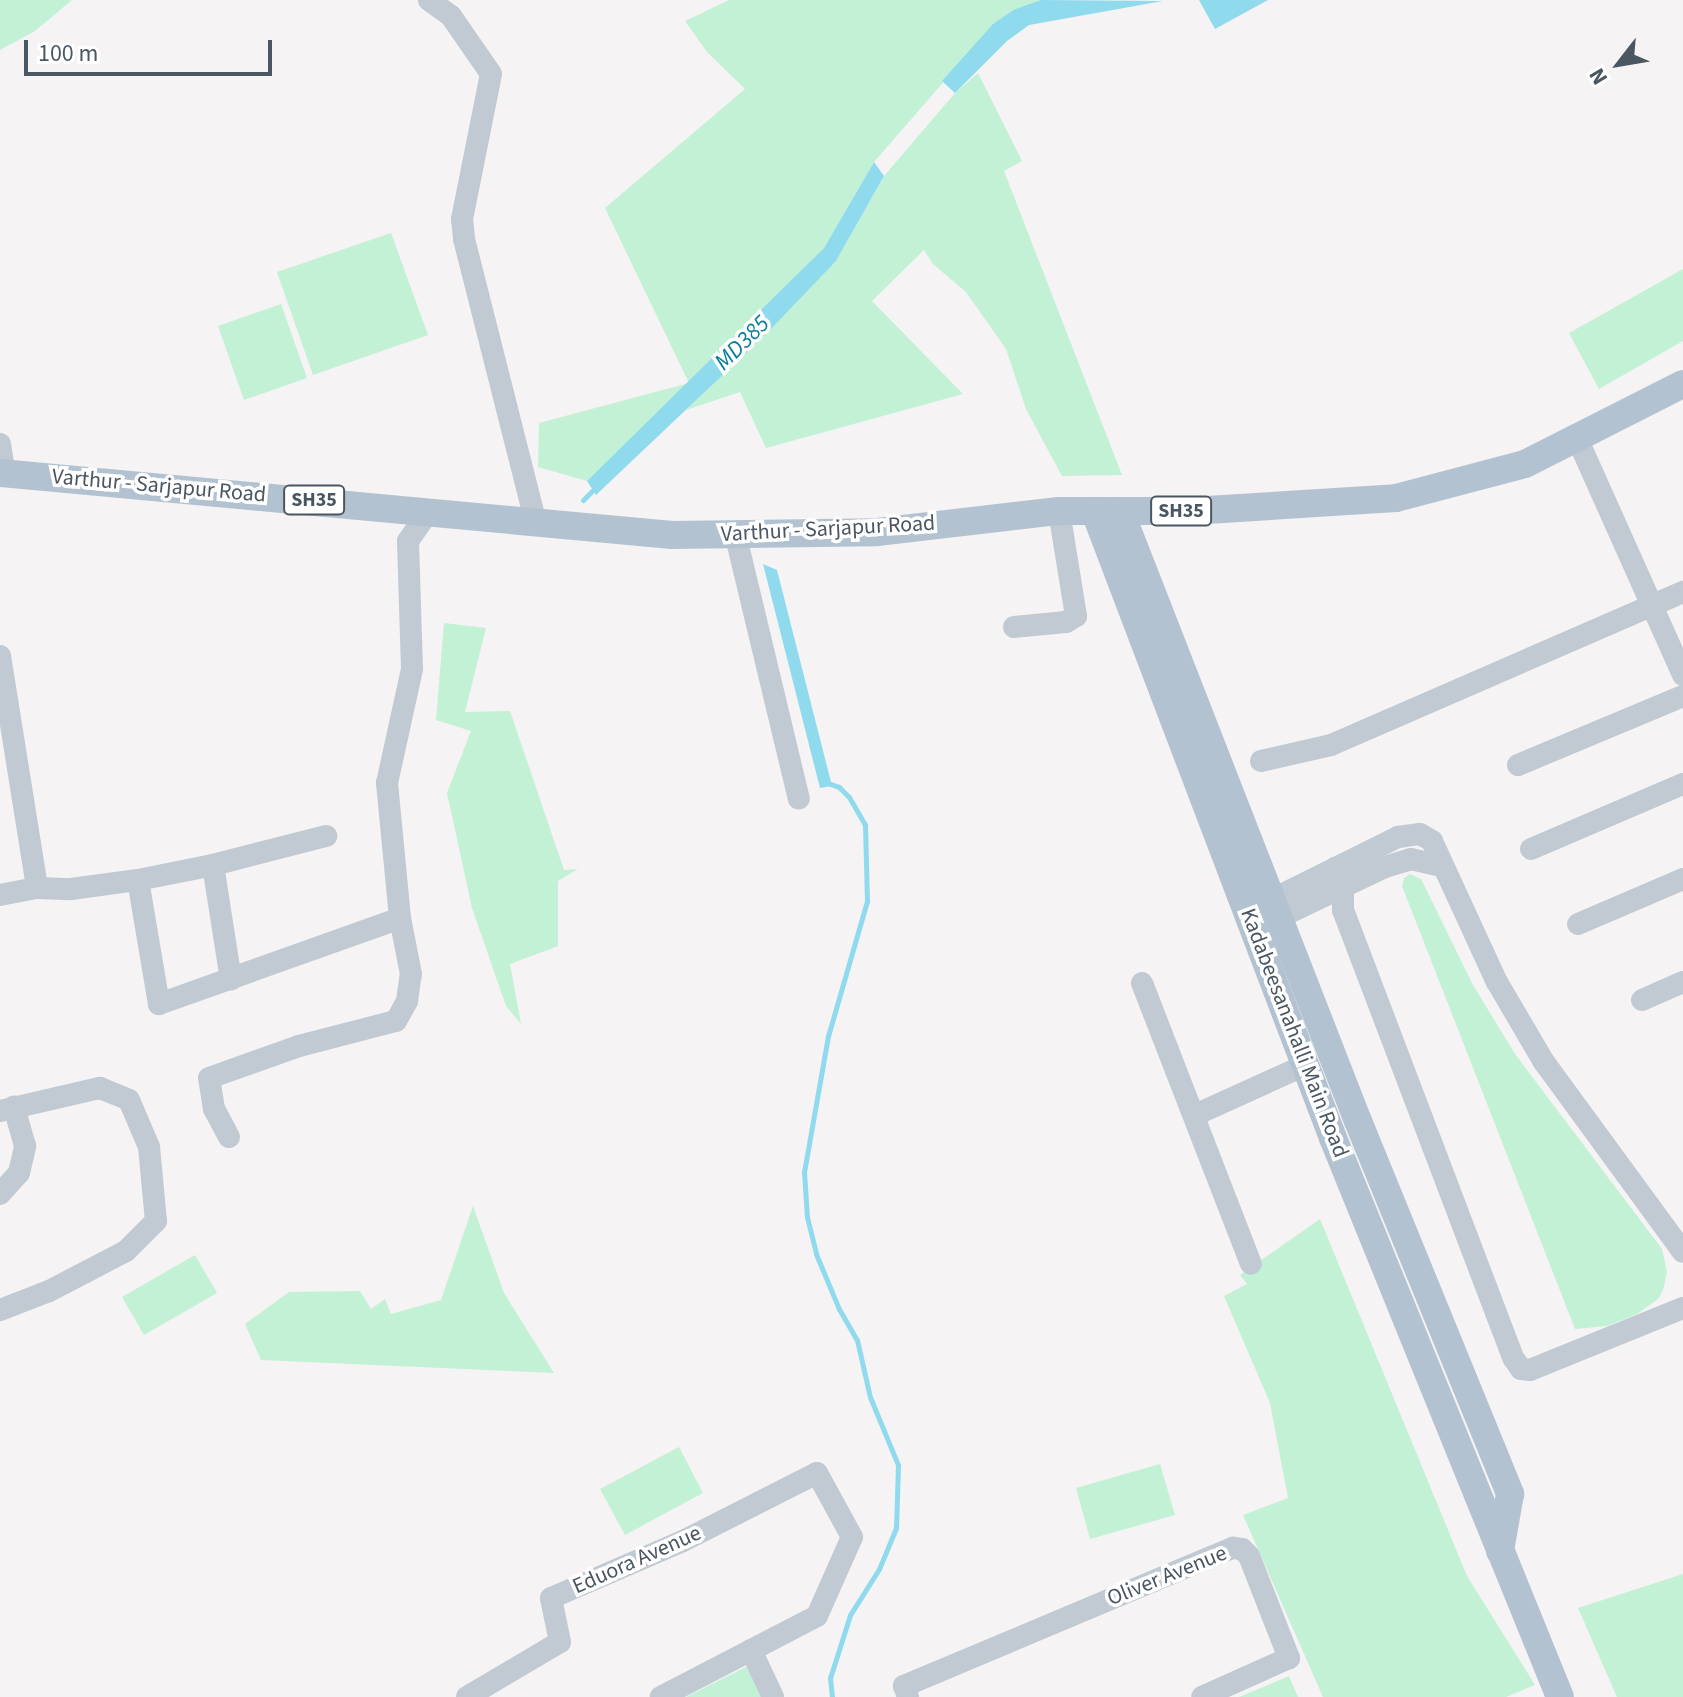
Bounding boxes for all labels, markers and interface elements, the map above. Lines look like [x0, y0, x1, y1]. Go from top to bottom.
scale bar [28, 24, 276, 74]
north arrow [1579, 24, 1659, 104]
text: 100 m [38, 36, 98, 71]
text: N [1581, 62, 1616, 91]
water label: MD385 [709, 310, 775, 376]
street label: Varthur - Sarjapur Road [51, 463, 267, 509]
road number: SH35 [282, 484, 346, 516]
road number: SH35 [1149, 495, 1213, 527]
street label: Varthur - Sarjapur Road [720, 510, 936, 548]
street label: Kadabeesanahalli Main Road [1234, 905, 1354, 1161]
street label: Eduora Avenue [569, 1520, 705, 1600]
street label: Oliver Avenue [1103, 1540, 1231, 1612]

